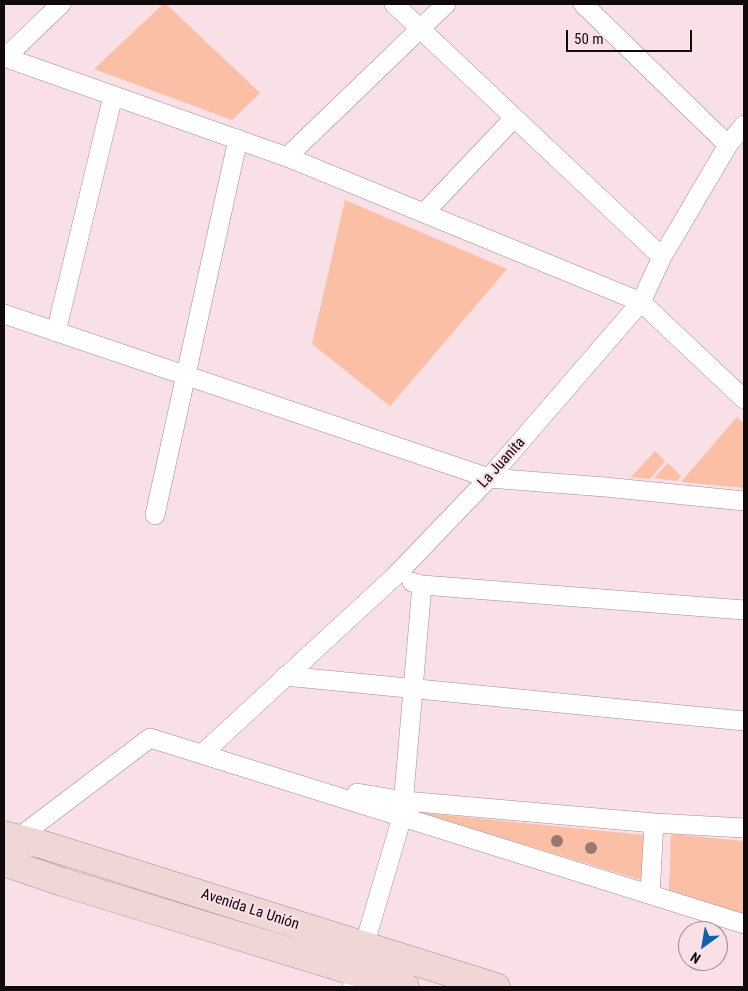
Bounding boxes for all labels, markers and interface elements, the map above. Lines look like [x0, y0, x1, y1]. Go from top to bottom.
scale bar [568, 20, 694, 52]
text: 50 m [574, 30, 604, 48]
street label: La Juanita [475, 434, 529, 492]
street label: Avenida La Unión [199, 886, 301, 934]
north arrow [678, 921, 728, 971]
text: N [688, 949, 703, 967]

